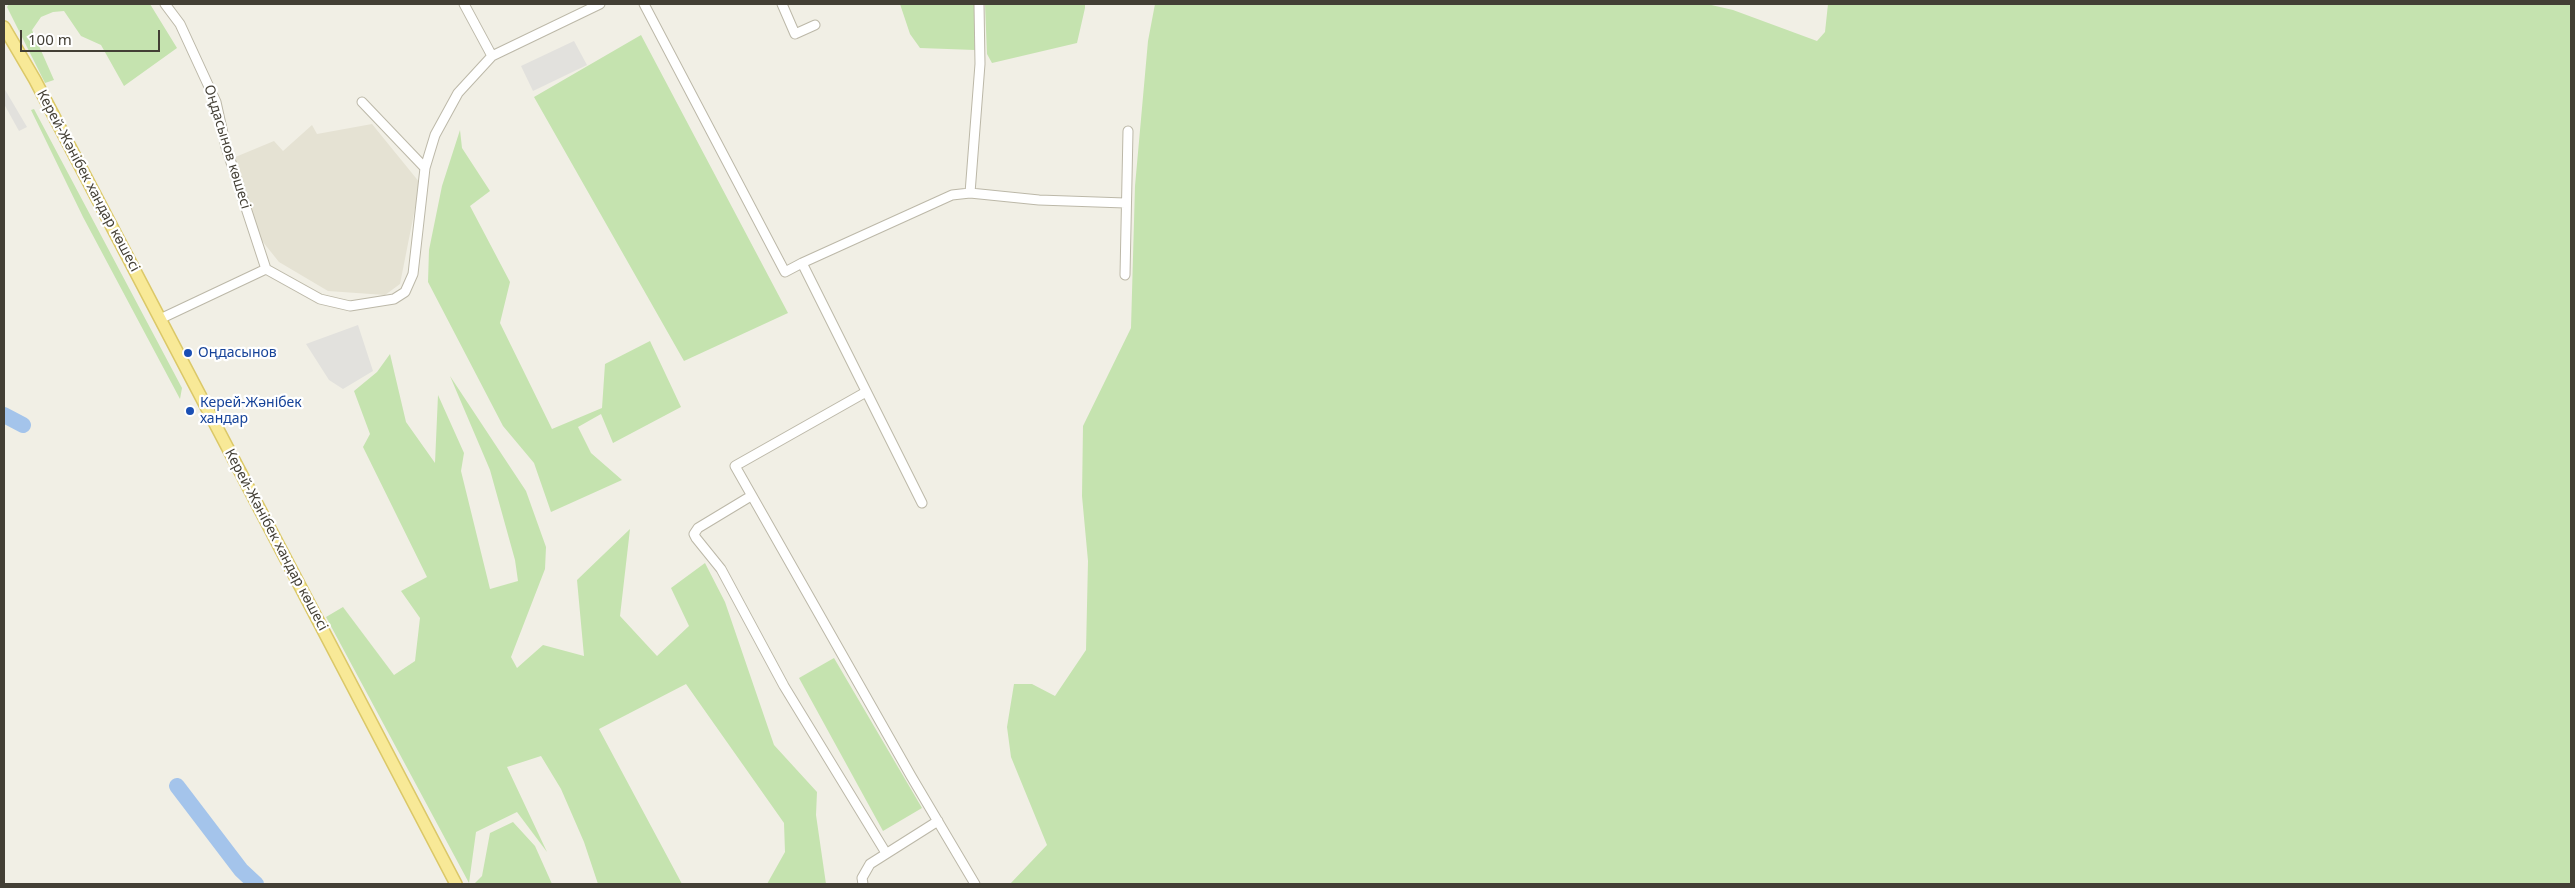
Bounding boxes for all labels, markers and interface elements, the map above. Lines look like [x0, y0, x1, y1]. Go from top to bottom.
scale bar [22, 20, 162, 52]
text: 100 m [28, 29, 72, 49]
street label: Оңдасынов көшесі [200, 83, 254, 211]
street label: Керей-Жәнібек хандар көшесі [33, 87, 143, 275]
place label: Оңдасынов [198, 345, 277, 361]
marker: Оңдасынов [182, 347, 194, 359]
place label: Керей-Жәнібек хандар [200, 395, 302, 428]
marker: Керей-Жәнібек хандар [184, 405, 196, 417]
street label: Керей-Жәнібек хандар көшесі [221, 446, 331, 634]

